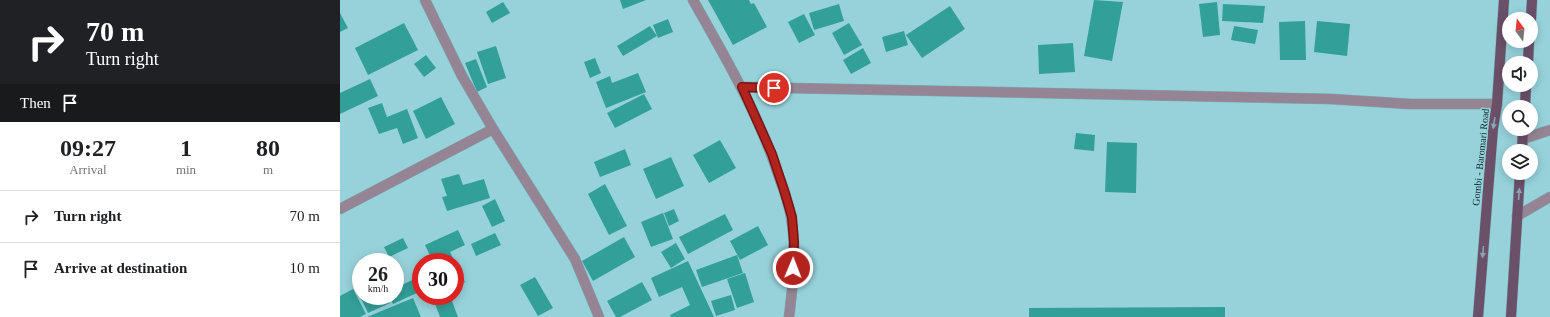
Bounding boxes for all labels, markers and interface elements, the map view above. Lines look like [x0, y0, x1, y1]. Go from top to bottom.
north arrow [1502, 12, 1538, 48]
map controls [1502, 12, 1538, 180]
icon: right [20, 16, 72, 68]
text: 70 m [86, 16, 144, 47]
text: Turn right [86, 49, 159, 69]
button: sound [1502, 56, 1538, 92]
pin [757, 71, 791, 105]
icon: arrive [763, 77, 785, 99]
icon: arrive [59, 92, 81, 114]
text: Then [20, 95, 51, 111]
button: search [1502, 100, 1538, 136]
street label: Gombi - Baromari Road [1470, 108, 1491, 206]
one-way arrow [1491, 116, 1497, 129]
text: 09:27 [60, 135, 116, 161]
text: 1 [180, 135, 192, 161]
text: 80 [256, 135, 280, 161]
button: layers [1502, 144, 1538, 180]
text: Arrival [69, 162, 107, 177]
text: min [176, 162, 196, 177]
text: m [263, 162, 273, 177]
one-way arrow [1515, 188, 1522, 200]
icon: right [20, 206, 42, 228]
text: Turn right [54, 208, 121, 224]
text: 70 m [290, 208, 320, 224]
one-way arrow [1480, 246, 1487, 258]
position arrow [772, 247, 814, 289]
speed limit sign: 30 [412, 253, 464, 305]
icon: arrive [20, 258, 42, 280]
text: Arrive at destination [54, 260, 187, 276]
text: 10 m [290, 260, 320, 276]
text: 26 [368, 263, 388, 285]
text: km/h [368, 283, 388, 294]

